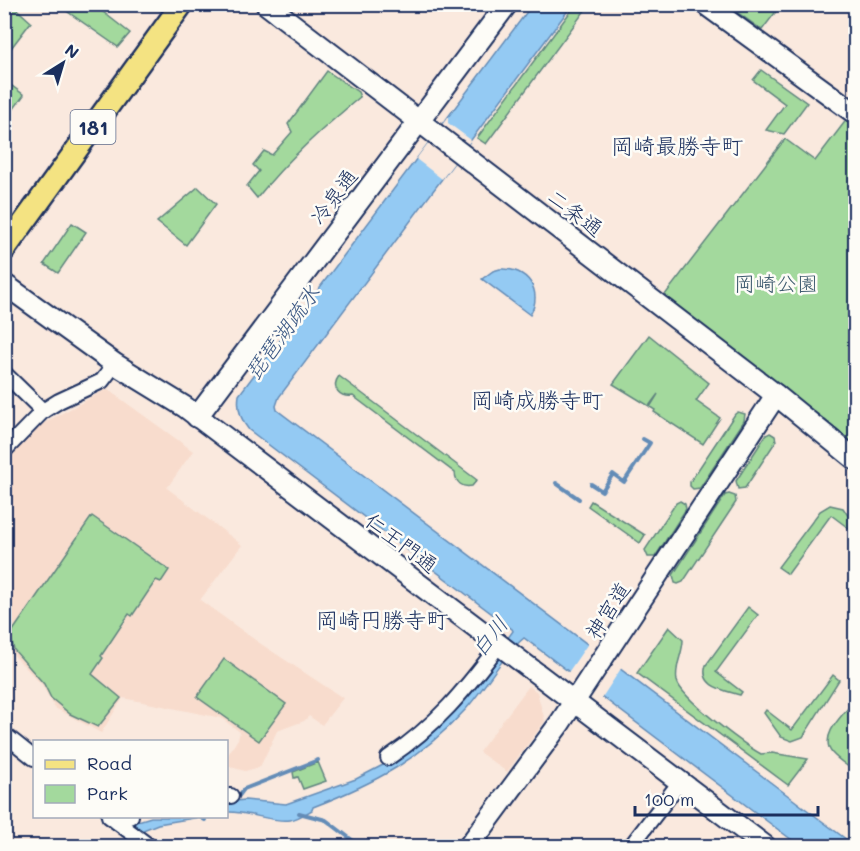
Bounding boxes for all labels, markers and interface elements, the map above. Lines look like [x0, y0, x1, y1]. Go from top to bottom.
north arrow [33, 33, 93, 93]
text: N [61, 39, 84, 63]
road number: 181 [70, 110, 116, 144]
district label: 岡崎最勝寺町 [611, 131, 743, 160]
street label: 冷泉通 [303, 163, 363, 229]
street label: 二条通 [543, 182, 609, 242]
park label: 岡崎公園 [734, 269, 818, 296]
water label: 琵琶湖疏水 [238, 279, 326, 385]
district label: 岡崎成勝寺町 [471, 385, 603, 414]
street label: 仁王門通 [360, 506, 444, 578]
street label: 神宮道 [579, 576, 635, 644]
district label: 岡崎円勝寺町 [316, 605, 448, 634]
water label: 白川 [464, 610, 514, 662]
legend [33, 740, 228, 818]
text: Road [87, 751, 132, 775]
scale bar [635, 779, 818, 817]
text: Park [87, 781, 128, 805]
text: 100 m [644, 787, 694, 811]

